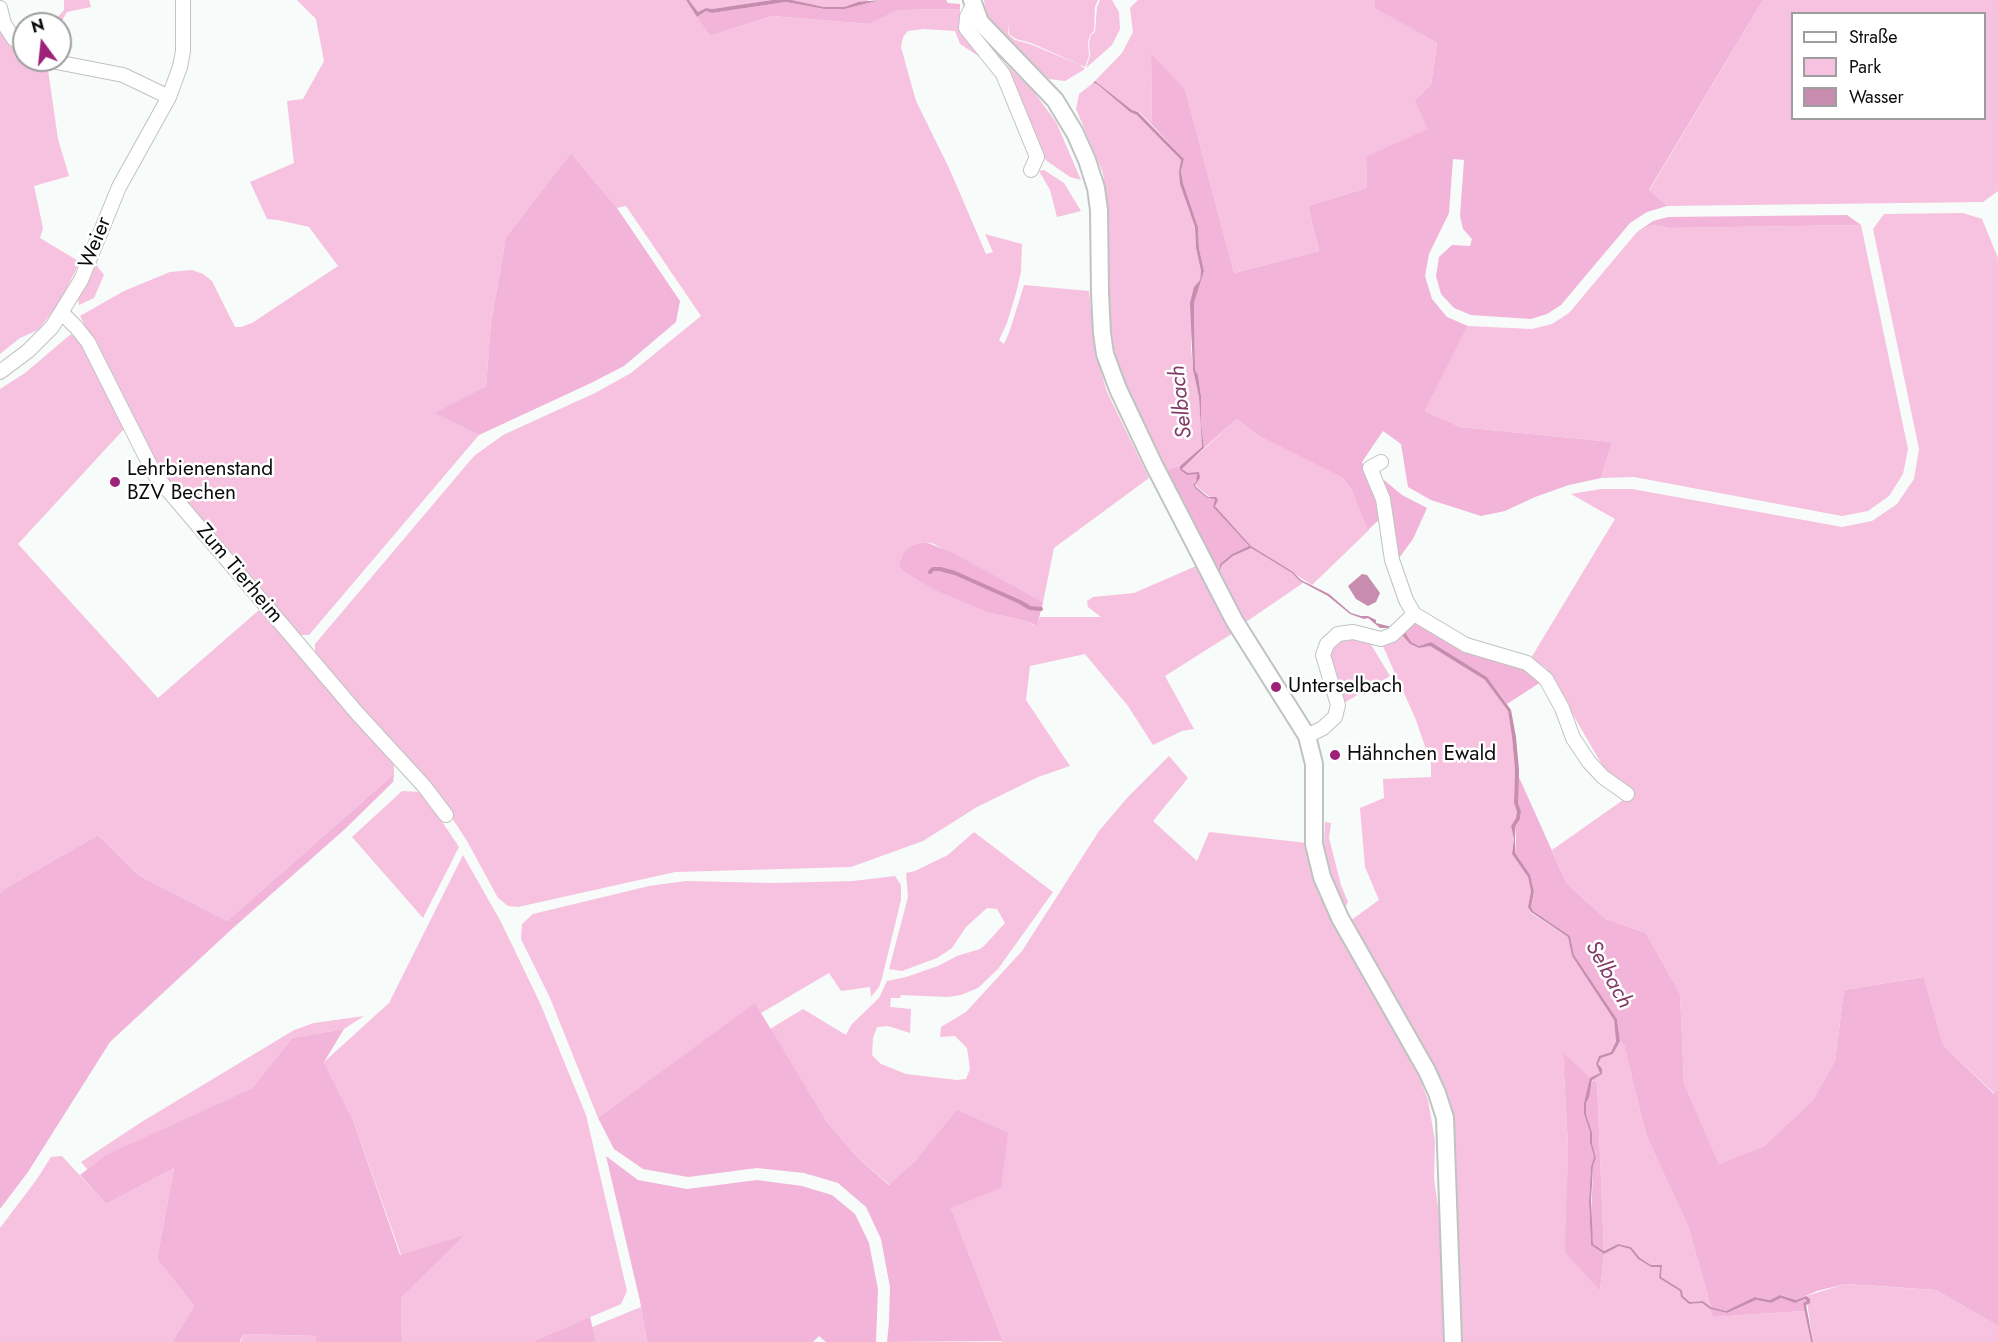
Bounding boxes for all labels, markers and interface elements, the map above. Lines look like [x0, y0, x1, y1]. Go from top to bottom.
north arrow [12, 12, 72, 72]
legend [1791, 12, 1986, 120]
text: N [29, 13, 47, 39]
text: Straße [1849, 24, 1897, 50]
text: Park [1849, 54, 1881, 80]
text: Wasser [1849, 84, 1904, 110]
street label: Weier [74, 214, 118, 272]
water label: Selbach [1165, 364, 1199, 440]
place label: Lehrbienenstand BZV Bechen [127, 457, 273, 507]
marker: Lehrbienenstand BZV Bechen [108, 475, 122, 489]
street label: Zum Tierheim [190, 519, 288, 629]
place label: Unterselbach [1288, 674, 1402, 700]
marker: Unterselbach [1269, 680, 1283, 694]
place label: Hähnchen Ewald [1347, 742, 1496, 768]
marker: Hähnchen Ewald [1328, 748, 1342, 762]
water label: Selbach [1579, 937, 1637, 1013]

